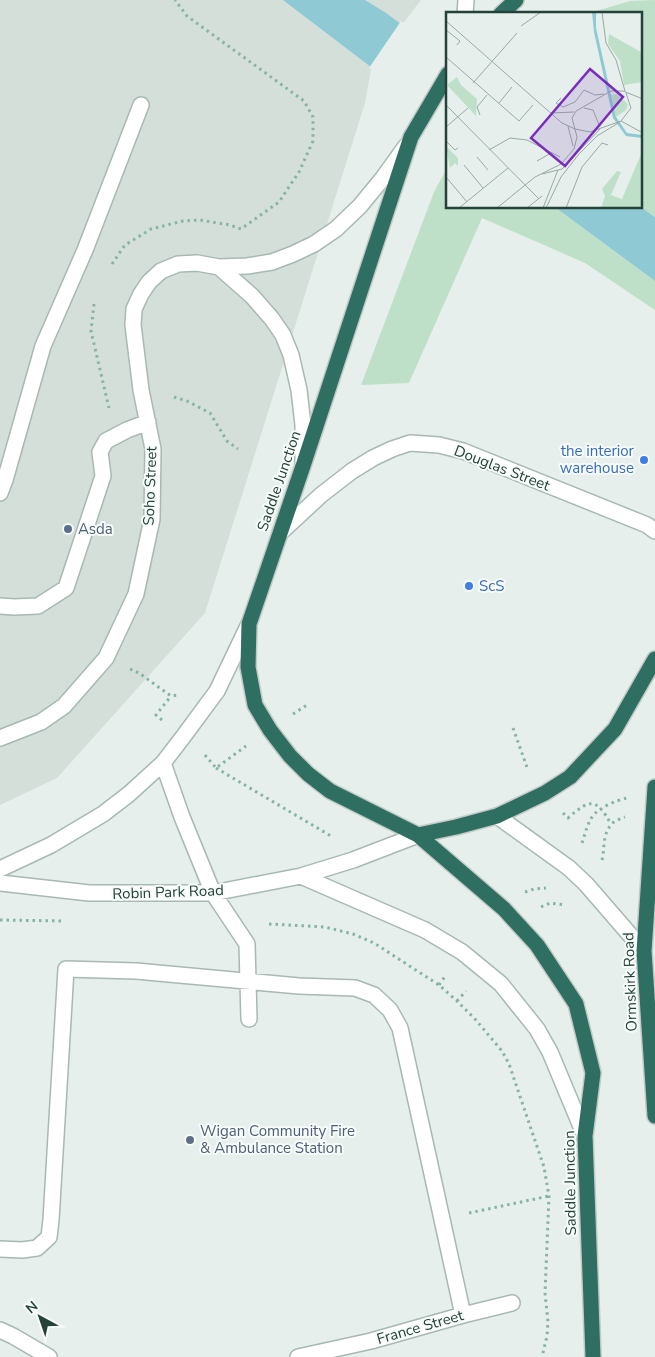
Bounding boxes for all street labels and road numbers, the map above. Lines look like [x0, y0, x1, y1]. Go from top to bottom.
street label: Saddle Junction [252, 428, 306, 534]
street label: Douglas Street [451, 441, 553, 496]
street label: Soho Street [139, 445, 161, 526]
street label: Robin Park Road [112, 880, 224, 904]
street label: Ormskirk Road [618, 932, 642, 1032]
street label: Saddle Junction [559, 1130, 581, 1236]
street label: France Street [374, 1305, 466, 1349]

